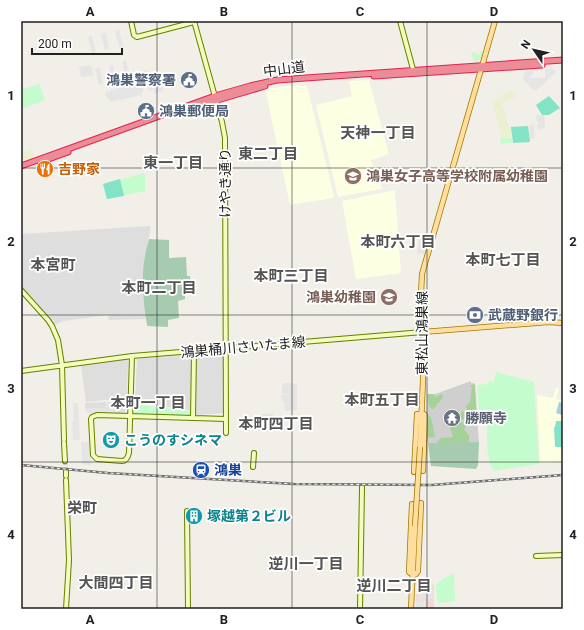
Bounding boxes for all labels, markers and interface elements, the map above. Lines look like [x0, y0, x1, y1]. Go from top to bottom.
text: A [86, 4, 95, 19]
text: B [220, 4, 228, 19]
text: C [356, 4, 365, 19]
text: D [490, 4, 498, 19]
scale bar [32, 30, 122, 56]
north arrow [514, 30, 554, 70]
text: 200 m [38, 37, 72, 51]
text: N [519, 38, 534, 52]
street label: 中山道 [262, 59, 306, 79]
public building icon: 鴻巣警察署 [179, 70, 199, 90]
place label: 鴻巣警察署 [106, 72, 176, 88]
text: 1 [7, 88, 15, 103]
text: 1 [569, 88, 577, 103]
public building icon: 鴻巣郵便局 [136, 101, 156, 121]
place label: 鴻巣郵便局 [159, 103, 229, 119]
district label: 天神一丁目 [340, 124, 416, 142]
district label: 東二丁目 [238, 145, 298, 163]
street label: けやき通り [217, 148, 233, 218]
district label: 東一丁目 [143, 154, 203, 172]
restaurant icon: 吉野家 [35, 159, 55, 179]
place label: 吉野家 [58, 161, 100, 177]
school or university icon: 鴻巣女子高等学校附属幼稚園 [343, 166, 363, 186]
place label: 鴻巣女子高等学校附属幼稚園 [366, 168, 548, 184]
district label: 本町六丁目 [360, 233, 436, 251]
text: 2 [7, 234, 15, 249]
text: 2 [569, 234, 577, 249]
district label: 本町七丁目 [465, 251, 541, 269]
district label: 本宮町 [30, 256, 76, 274]
district label: 本町三丁目 [253, 267, 329, 285]
district label: 本町二丁目 [121, 279, 197, 297]
school or university icon: 鴻巣幼稚園 [379, 287, 399, 307]
place label: 鴻巣幼稚園 [306, 289, 376, 305]
street label: 東松山鴻巣線 [414, 291, 430, 375]
bank icon: 武蔵野銀行 [465, 305, 485, 325]
place label: 武蔵野銀行 [488, 307, 558, 323]
street label: 鴻巣桶川さいたま線 [180, 334, 306, 360]
text: 3 [7, 381, 15, 396]
text: 3 [569, 381, 577, 396]
district label: 本町五丁目 [344, 391, 420, 409]
district label: 本町一丁目 [110, 394, 186, 412]
temple icon: 勝願寺 [442, 408, 462, 428]
place label: 勝願寺 [465, 410, 507, 426]
district label: 本町四丁目 [238, 415, 314, 433]
theatre icon: こうのすシネマ [101, 430, 121, 450]
place label: こうのすシネマ [124, 432, 222, 448]
station icon: 鴻巣 [191, 460, 211, 480]
place label: 鴻巣 [214, 462, 242, 478]
district label: 栄町 [67, 499, 97, 517]
building icon: 塚越第２ビル [184, 506, 204, 526]
place label: 塚越第２ビル [207, 508, 291, 524]
text: 4 [7, 527, 15, 542]
text: 4 [569, 527, 577, 542]
district label: 逆川一丁目 [268, 555, 344, 573]
district label: 大間四丁目 [78, 574, 154, 592]
district label: 逆川二丁目 [356, 577, 432, 595]
text: A [86, 612, 95, 627]
text: B [220, 612, 228, 627]
text: C [356, 612, 365, 627]
text: D [490, 612, 498, 627]

